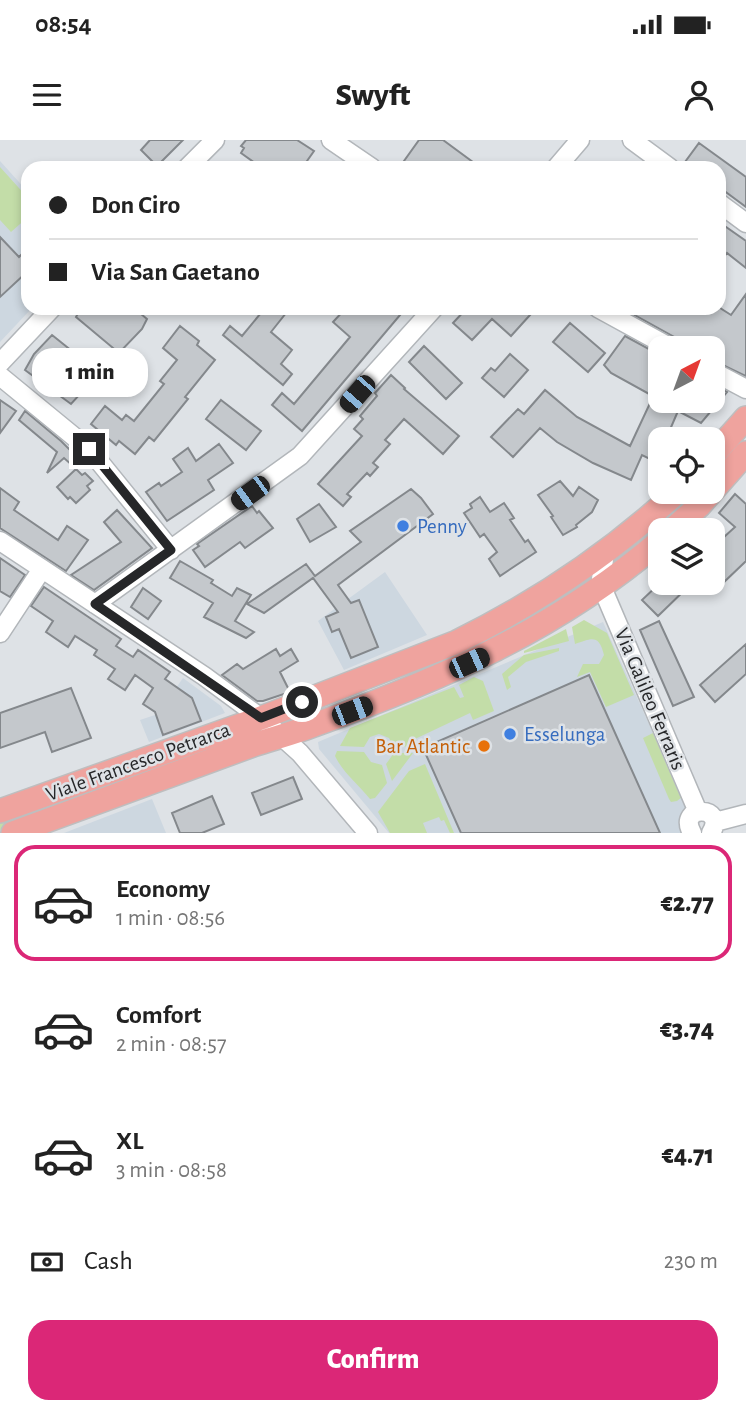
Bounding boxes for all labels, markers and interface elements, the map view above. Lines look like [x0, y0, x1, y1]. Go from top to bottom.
text: 08:54 [35, 11, 92, 37]
icon: menu [28, 76, 66, 114]
icon: person [680, 76, 718, 114]
text: Swyft [336, 79, 410, 111]
text: Don Ciro [91, 192, 180, 218]
text: Via San Gaetano [91, 259, 260, 285]
north arrow [648, 336, 724, 413]
map controls [648, 336, 725, 595]
callout: 1 min [31, 348, 147, 396]
text: 1 min [66, 361, 114, 384]
car [336, 371, 379, 417]
button: locate [648, 427, 725, 504]
route end [73, 433, 105, 465]
car [227, 472, 274, 514]
place label: Penny [417, 516, 467, 537]
marker: Penny [395, 518, 411, 534]
button: layers [648, 518, 725, 595]
street label: Via Galileo Ferraris [611, 625, 689, 773]
car [446, 645, 493, 681]
route start [286, 686, 318, 718]
car [329, 694, 376, 728]
street label: Viale Francesco Petrarca [43, 719, 233, 805]
place label: Esselunga [524, 724, 606, 745]
marker: Esselunga [502, 726, 518, 742]
place label: Bar Atlantic [375, 736, 470, 757]
marker: Bar Atlantic [476, 738, 492, 754]
icon: car [32, 872, 95, 935]
text: Economy [116, 876, 210, 902]
text: €2.77 [661, 890, 714, 916]
text: 1 min · 08:56 [116, 907, 225, 930]
icon: car [32, 998, 95, 1061]
text: Comfort [116, 1002, 201, 1028]
text: €3.74 [660, 1016, 714, 1042]
text: 2 min · 08:57 [116, 1033, 226, 1056]
icon: car [32, 1124, 95, 1187]
text: XL [116, 1128, 143, 1154]
text: €4.71 [662, 1142, 714, 1168]
text: 3 min · 08:58 [116, 1159, 227, 1182]
icon: cash [28, 1243, 66, 1281]
text: Cash [84, 1248, 133, 1274]
text: 230 m [664, 1250, 718, 1273]
button: Confirm [28, 1320, 718, 1400]

